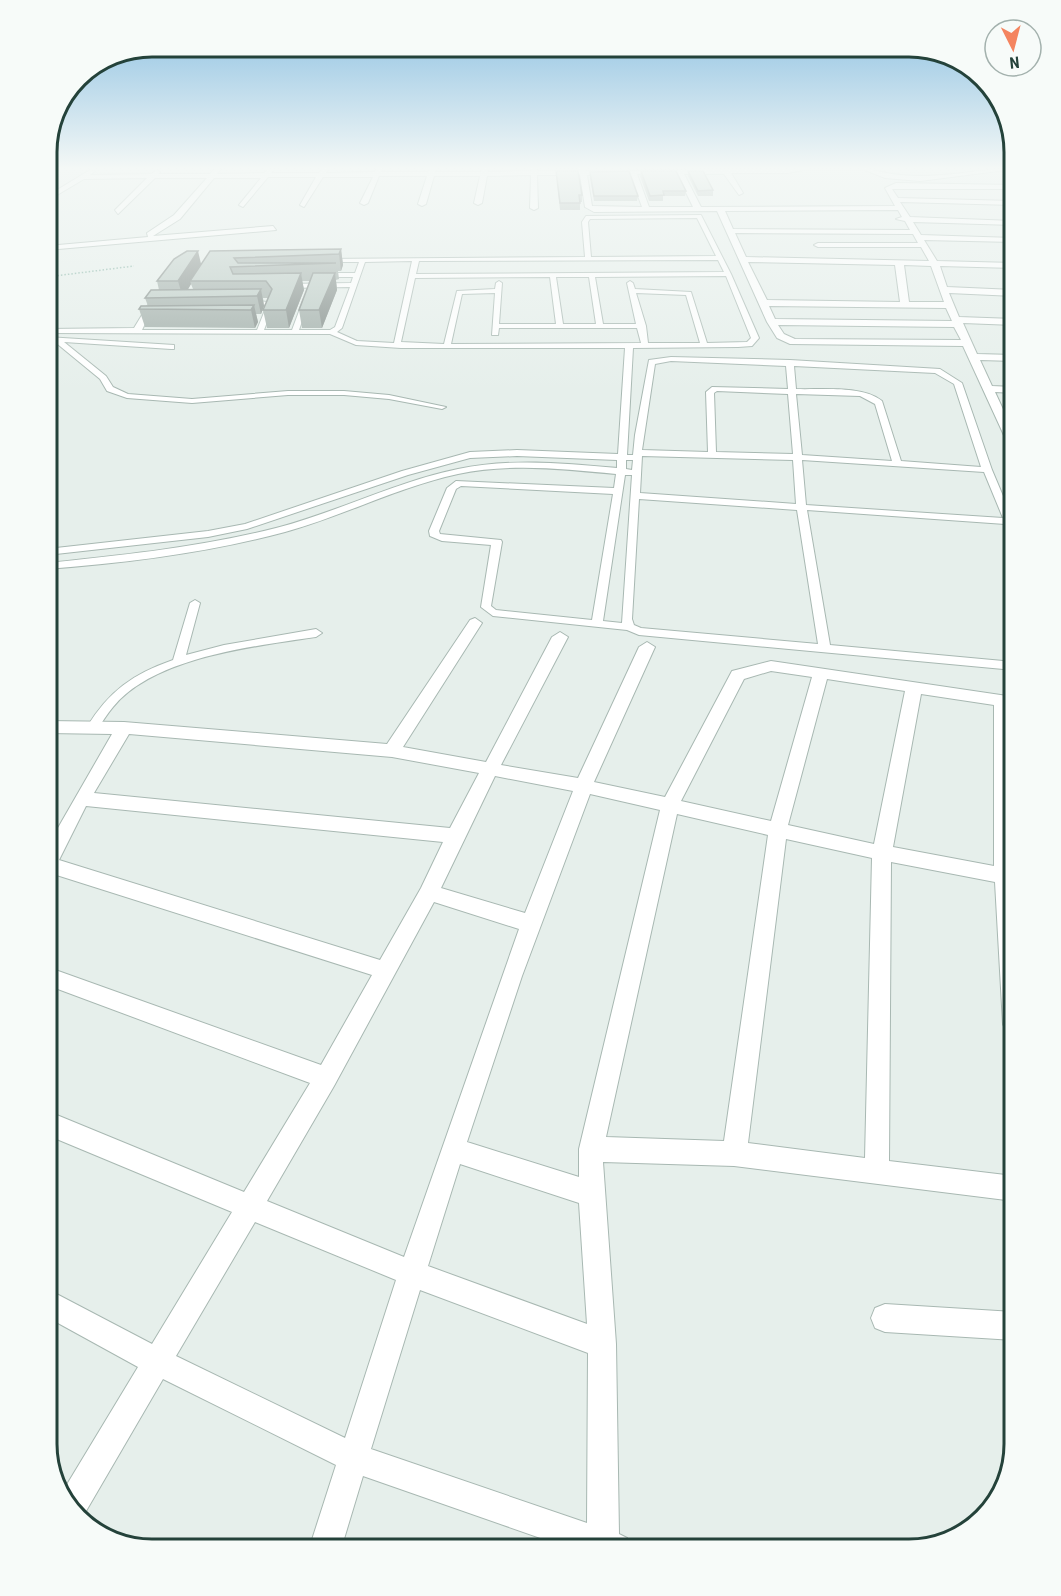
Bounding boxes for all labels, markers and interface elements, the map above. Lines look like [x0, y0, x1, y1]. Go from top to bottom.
north arrow [983, 18, 1043, 78]
text: N [1009, 52, 1020, 72]

